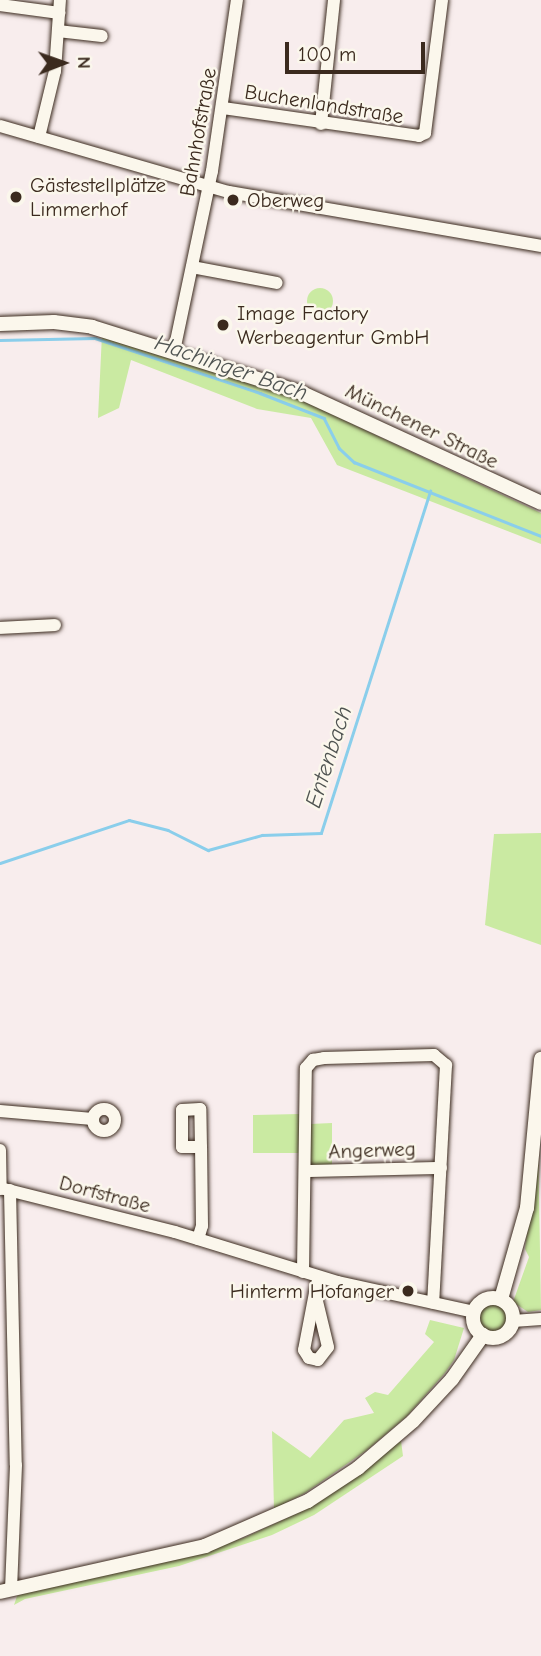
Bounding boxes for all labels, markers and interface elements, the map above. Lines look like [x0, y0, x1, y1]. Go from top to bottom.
north arrow [28, 28, 98, 98]
scale bar [289, 28, 429, 72]
text: 100 m [298, 42, 356, 66]
text: N [73, 56, 95, 69]
street label: Bahnhofstraße [174, 66, 222, 198]
street label: Buchenlandstraße [243, 79, 405, 129]
place label: Gästestellplätze Limmerhof [30, 172, 166, 222]
place label: Oberweg [247, 187, 324, 213]
marker: Gästestellplätze Limmerhof [8, 189, 24, 205]
marker: Oberweg [225, 192, 241, 208]
place label: Image Factory Werbeagentur GmbH [237, 300, 429, 350]
marker: Image Factory Werbeagentur GmbH [215, 317, 231, 333]
water label: Hachinger Bach [151, 329, 311, 407]
street label: Münchener Straße [341, 378, 503, 474]
water label: Entenbach [300, 703, 358, 811]
street label: Angerweg [328, 1136, 416, 1164]
street label: Dorfstraße [57, 1170, 153, 1218]
place label: Hinterm Hofanger [230, 1278, 394, 1304]
marker: Hinterm Hofanger [400, 1283, 416, 1299]

